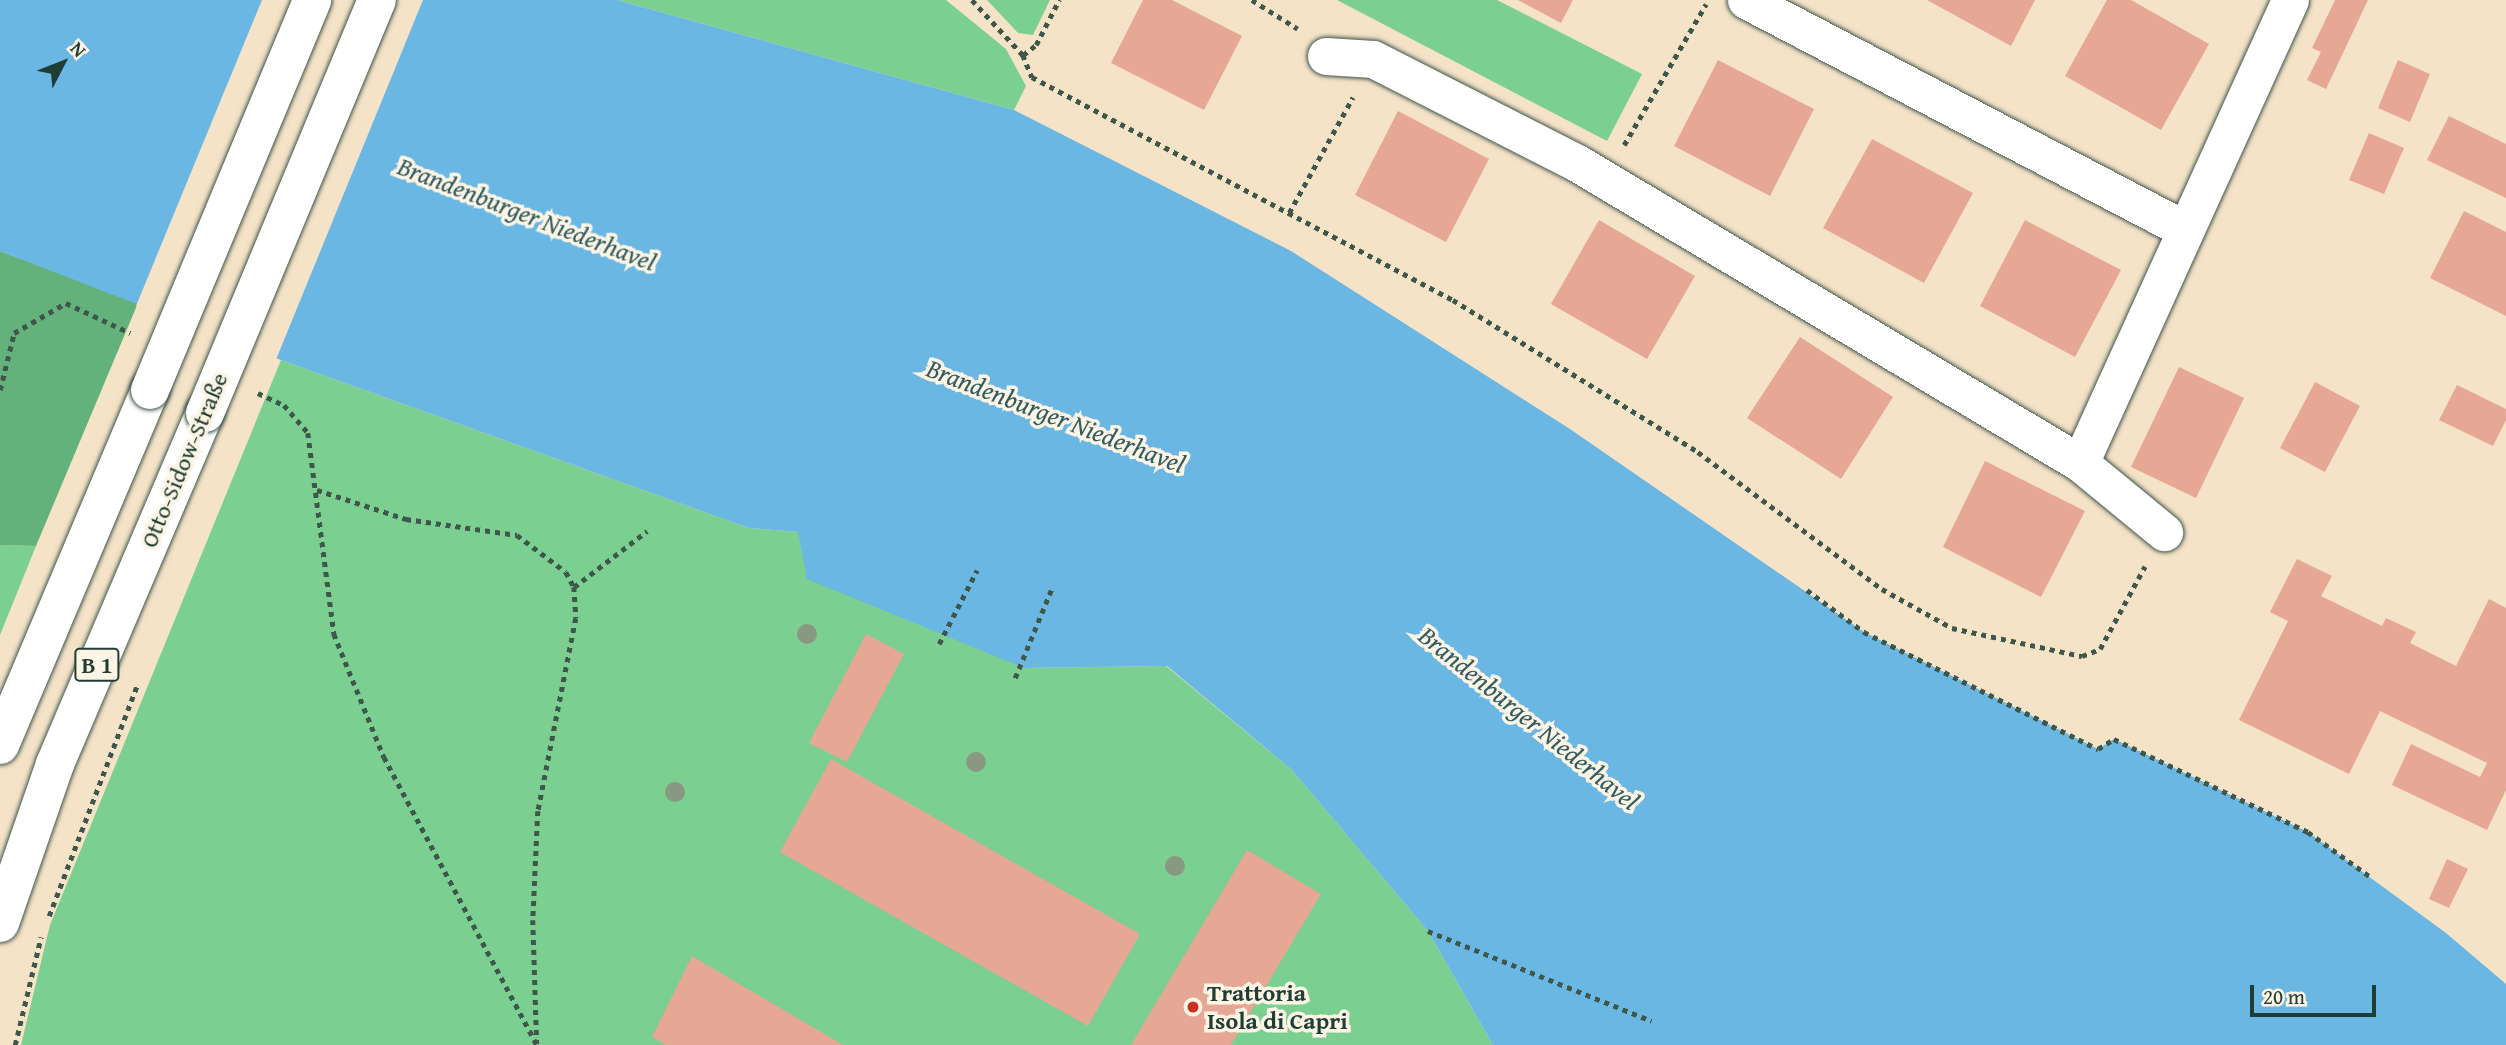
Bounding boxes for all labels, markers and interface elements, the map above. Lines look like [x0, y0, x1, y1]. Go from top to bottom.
north arrow [28, 28, 98, 98]
text: N [64, 35, 93, 63]
water label: Brandenburger Niederhavel [393, 150, 661, 278]
water label: Brandenburger Niederhavel [922, 352, 1190, 480]
street label: Otto-Sidow-Straße [134, 368, 234, 552]
water label: Brandenburger Niederhavel [1413, 620, 1645, 816]
road number: B 1 [74, 646, 120, 684]
scale bar [2254, 972, 2380, 1016]
place label: Trattoria Isola di Capri [1207, 979, 1348, 1035]
text: 20 m [2263, 981, 2305, 1012]
marker: Trattoria Isola di Capri [1185, 999, 1201, 1015]

